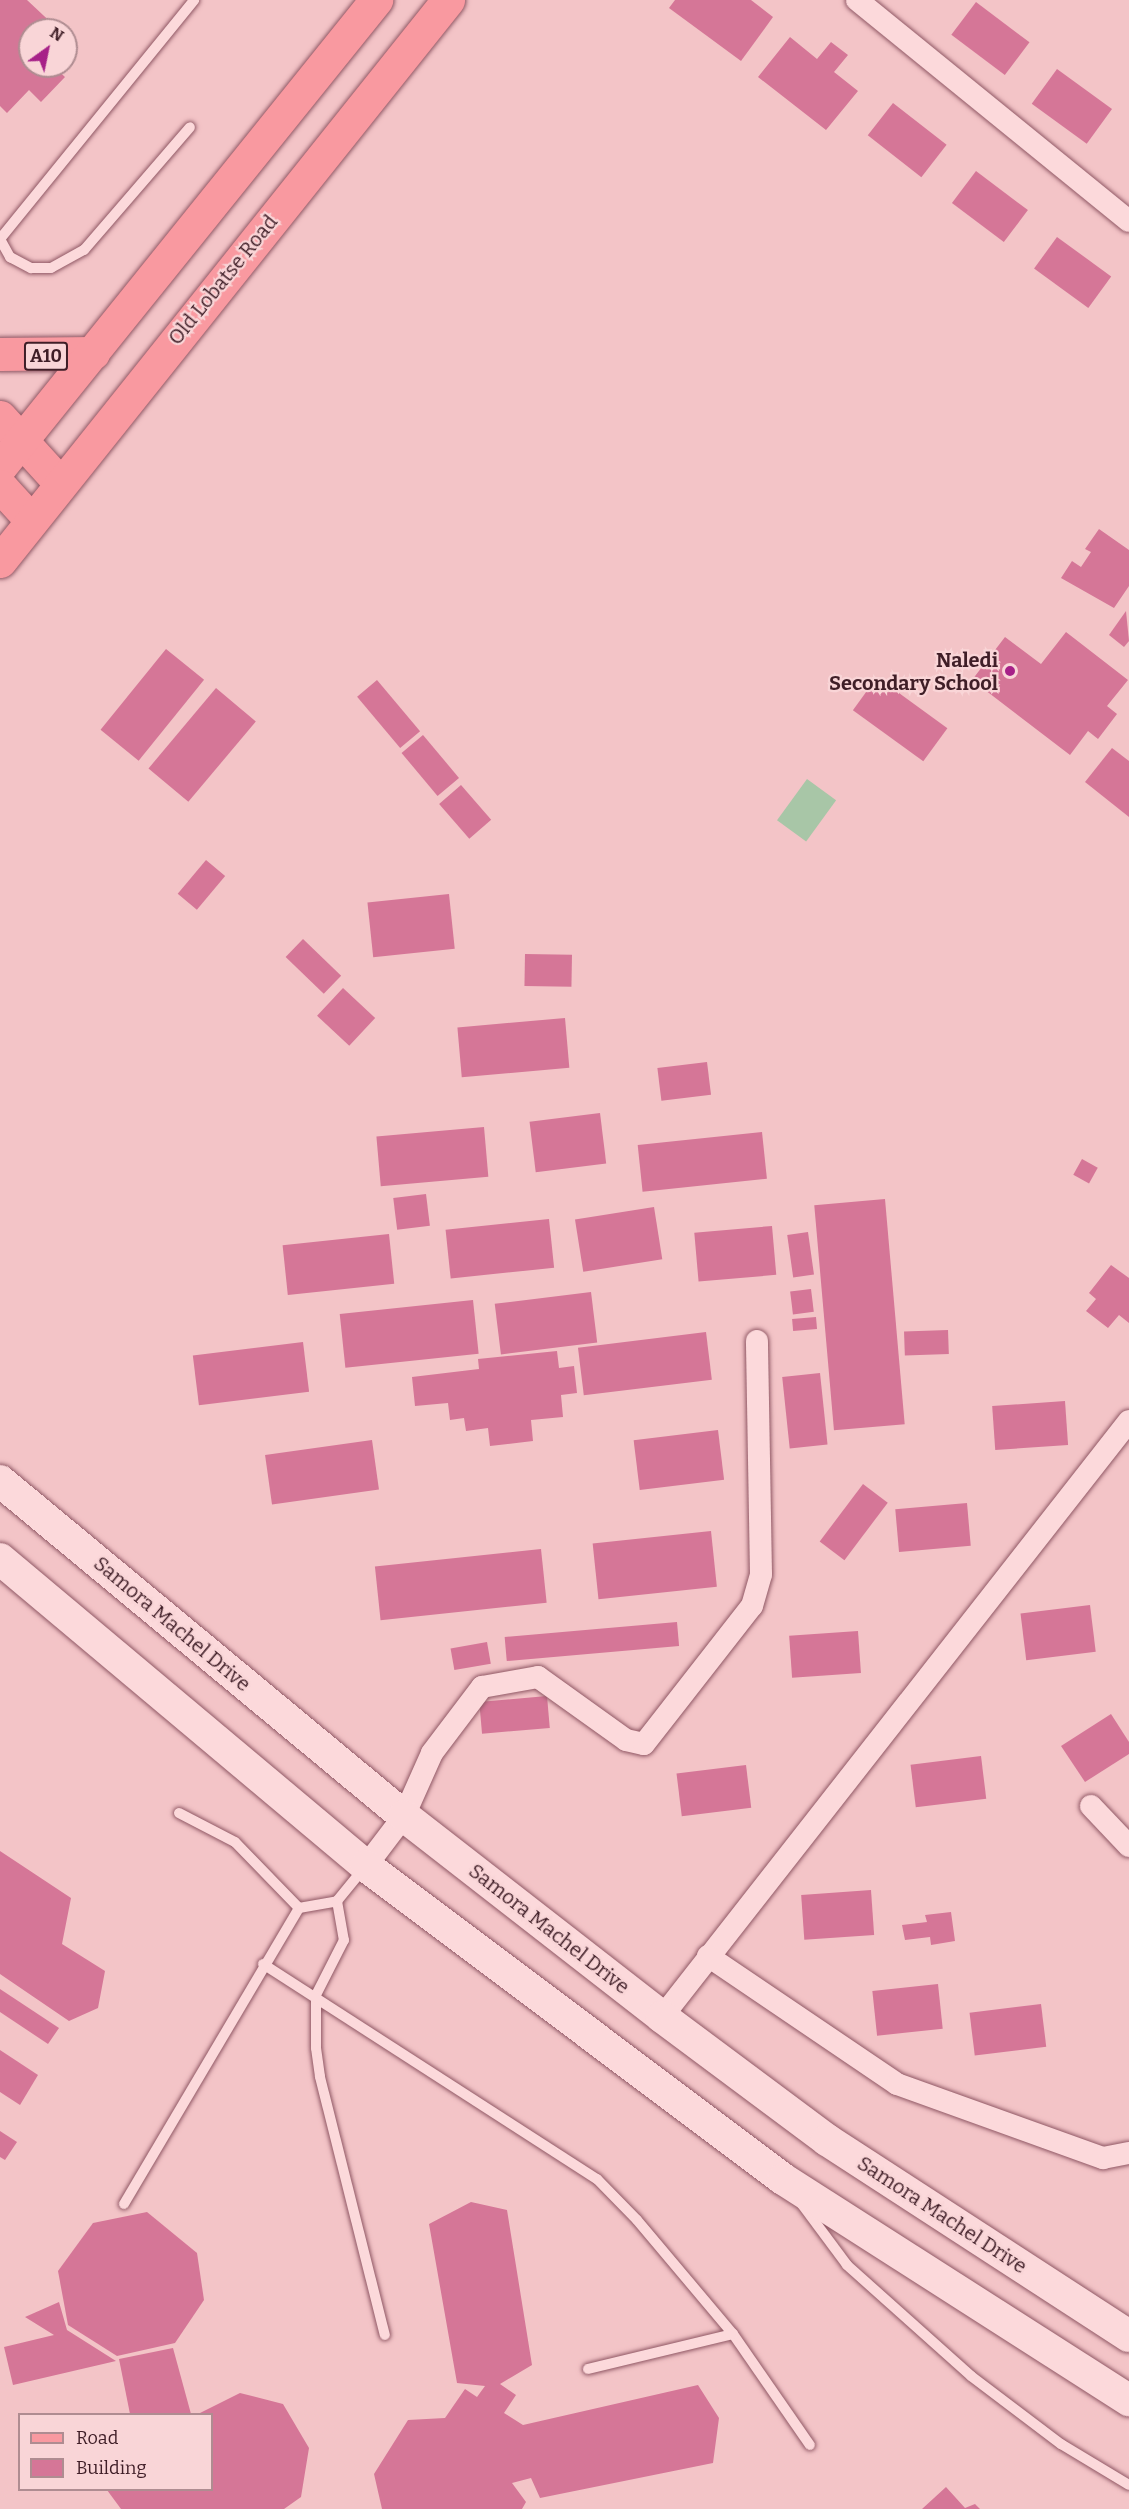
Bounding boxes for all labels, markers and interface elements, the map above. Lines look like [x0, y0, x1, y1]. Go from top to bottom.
north arrow [18, 18, 78, 78]
text: N [47, 23, 67, 45]
street label: Old Lobatse Road [163, 210, 283, 350]
road number: A10 [24, 341, 68, 371]
place label: Naledi Secondary School [829, 648, 998, 695]
marker: Naledi Secondary School [1003, 664, 1017, 678]
street label: Samora Machel Drive [89, 1552, 255, 1696]
street label: Samora Machel Drive [464, 1859, 634, 1999]
street label: Samora Machel Drive [853, 2151, 1031, 2279]
legend [18, 2413, 213, 2491]
text: Road [76, 2427, 118, 2449]
text: Building [76, 2457, 147, 2479]

